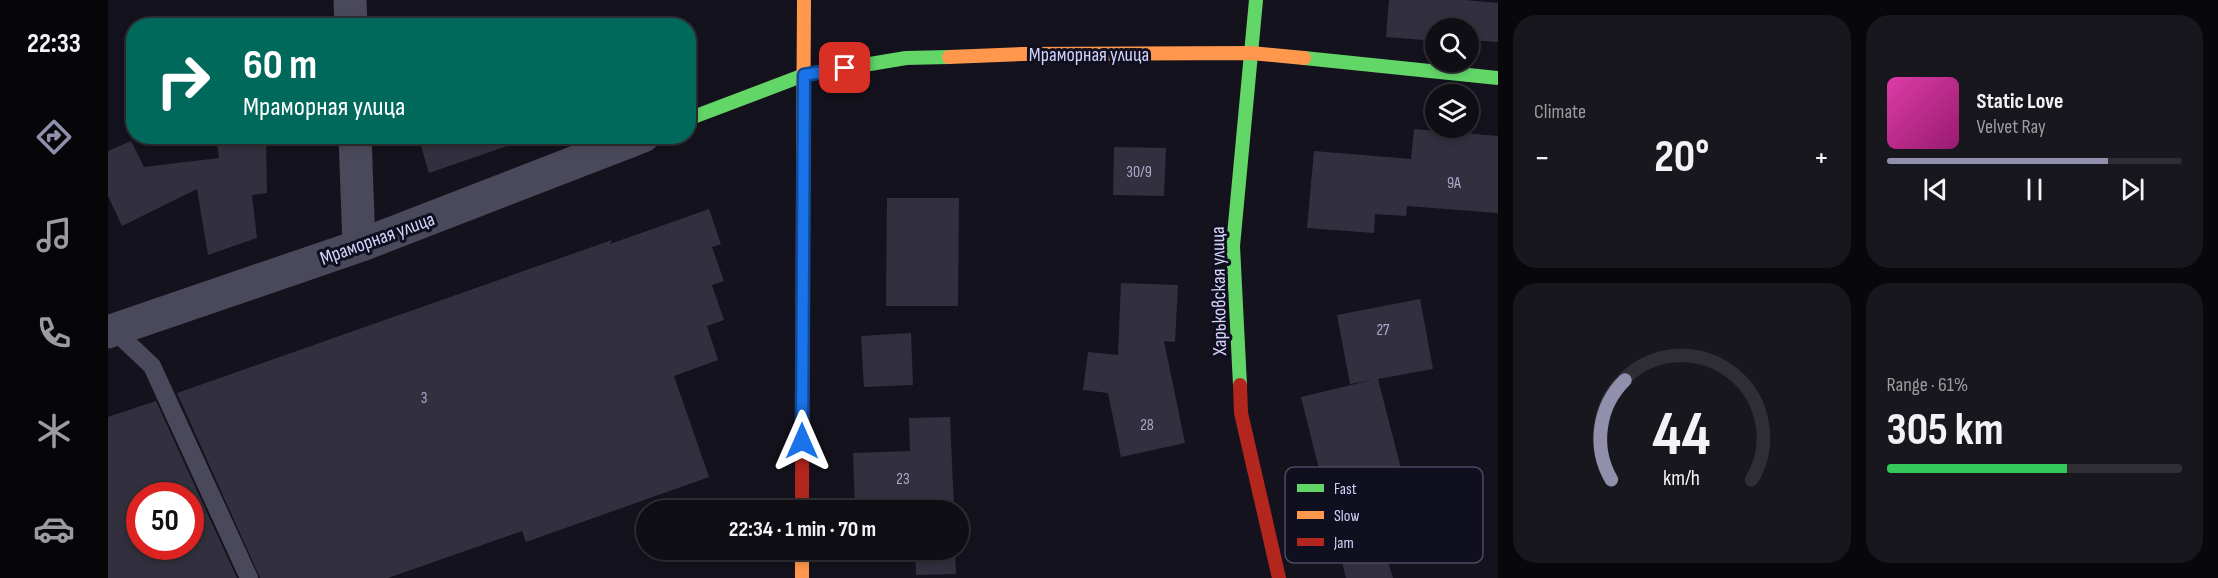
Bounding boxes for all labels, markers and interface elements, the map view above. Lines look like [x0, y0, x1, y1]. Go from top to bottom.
map controls [1425, 18, 1479, 138]
button: search [1425, 18, 1479, 72]
text: 22:33 [27, 28, 81, 60]
text: 60 m [243, 40, 317, 91]
icon: right [144, 42, 222, 120]
pin [819, 42, 870, 93]
street label: Мраморная улица [1029, 43, 1149, 67]
icon: arrive [828, 51, 861, 84]
button: layers [1425, 84, 1479, 138]
text: Static Love [1977, 88, 2063, 115]
text: Мраморная улица [243, 91, 405, 123]
text: Climate [1534, 100, 1586, 124]
text: Velvet Ray [1977, 115, 2046, 139]
icon: directions [33, 116, 75, 158]
text: 20° [1654, 130, 1709, 185]
text: − [1534, 138, 1550, 178]
text: + [1813, 138, 1830, 178]
house number: 30/9 [1126, 163, 1152, 182]
icon: previous [1919, 173, 1952, 206]
icon: pause [2018, 173, 2051, 206]
icon: next [2116, 173, 2149, 206]
house number: 9А [1447, 174, 1461, 193]
street label: Мраморная улица [317, 207, 438, 271]
icon: music [33, 214, 75, 256]
street label: Харьковская улица [1206, 226, 1232, 357]
icon: phone [33, 312, 75, 354]
house number: 27 [1376, 321, 1390, 340]
text: Range · 61% [1887, 373, 1968, 397]
house number: 3 [421, 389, 427, 408]
text: 44 [1653, 398, 1711, 473]
text: 305 km [1887, 403, 2004, 458]
position arrow [770, 409, 834, 473]
icon: climate [33, 410, 75, 452]
house number: 28 [1140, 416, 1154, 435]
text: km/h [1663, 466, 1700, 491]
legend [1285, 467, 1483, 563]
house number: 23 [896, 470, 910, 489]
text: Fast [1334, 480, 1357, 499]
speed limit sign: 50 [126, 482, 204, 560]
text: Slow [1334, 507, 1359, 526]
icon: car [33, 508, 75, 550]
text: 22:34 · 1 min · 70 m [729, 516, 876, 543]
text: Jam [1333, 534, 1354, 553]

